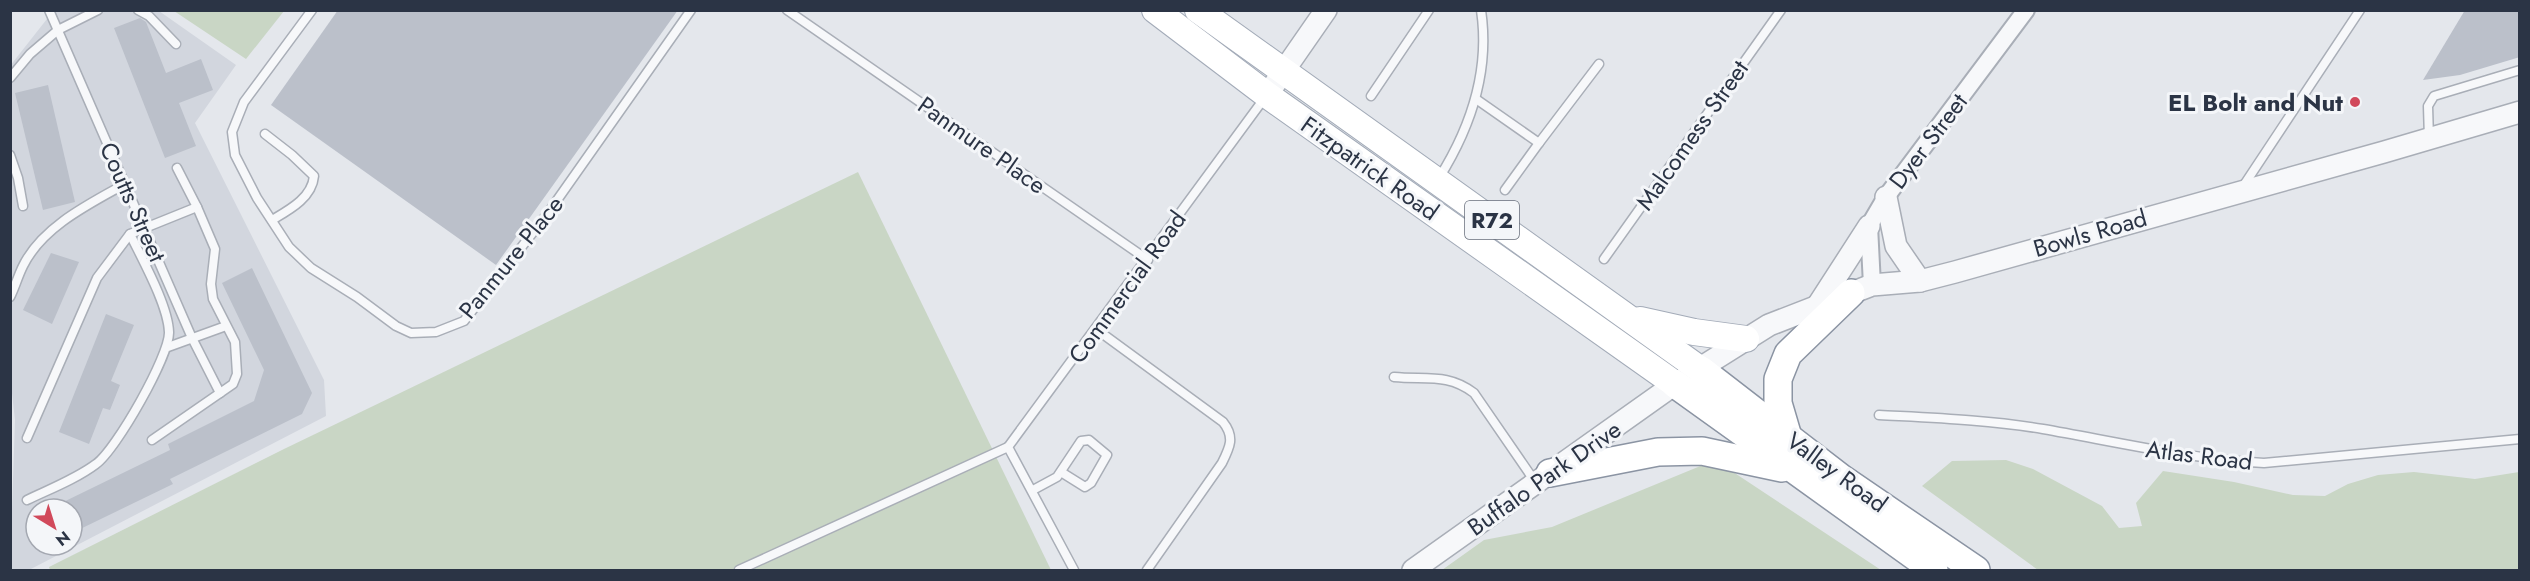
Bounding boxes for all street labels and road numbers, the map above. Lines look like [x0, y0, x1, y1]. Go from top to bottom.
street label: Malcomess Street [1627, 53, 1757, 217]
street label: Dyer Street [1880, 86, 1976, 196]
street label: Panmure Place [911, 88, 1053, 202]
street label: Fitzpatrick Road [1294, 107, 1446, 229]
street label: Coutts Street [91, 137, 175, 268]
street label: Panmure Place [450, 188, 572, 326]
street label: Bowls Road [2029, 200, 2151, 266]
road number: R72 [1465, 201, 1519, 239]
street label: Commercial Road [1060, 204, 1194, 370]
street label: Buffalo Park Drive [1460, 412, 1628, 544]
street label: Valley Road [1779, 423, 1895, 521]
street label: Atlas Road [2144, 431, 2254, 479]

